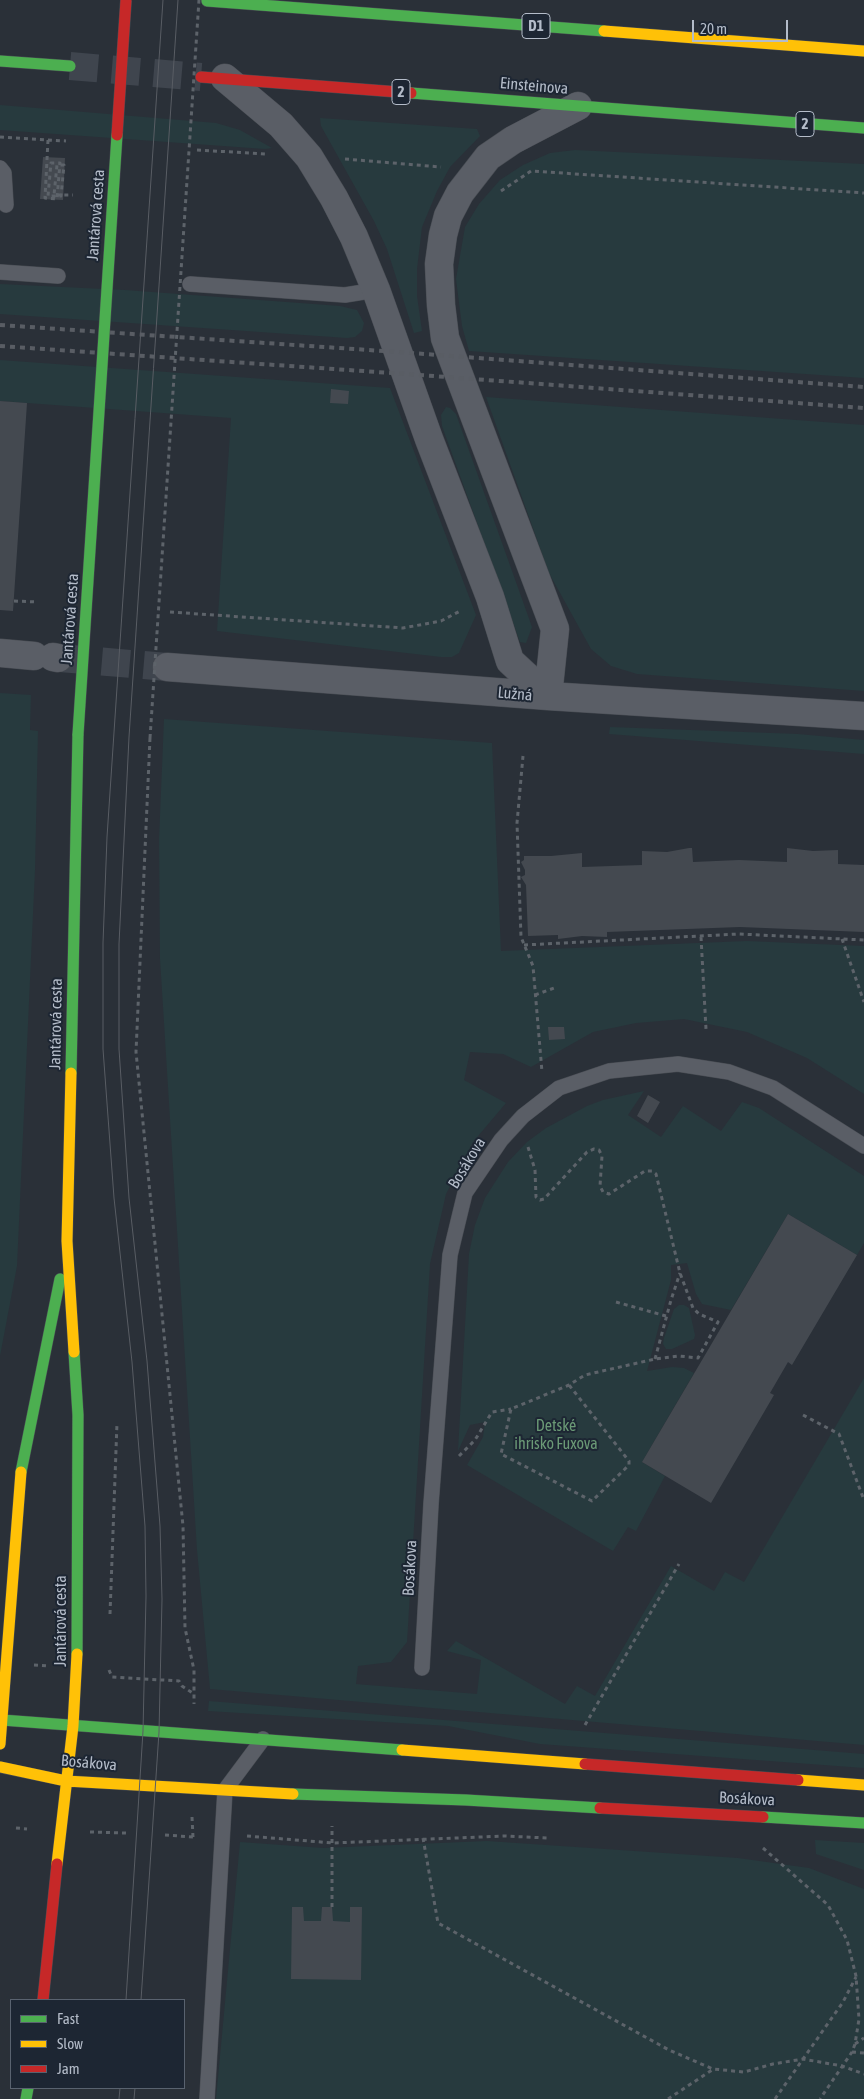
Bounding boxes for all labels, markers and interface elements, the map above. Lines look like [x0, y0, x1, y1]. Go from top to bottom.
scale bar [694, 10, 790, 42]
road number: D1 [522, 14, 550, 38]
text: 20 m [700, 20, 727, 37]
street label: Einsteinova [499, 73, 569, 99]
road number: 2 [392, 80, 410, 104]
road number: 2 [796, 112, 814, 136]
street label: Jantárová cesta [83, 169, 109, 261]
street label: Jantárová cesta [57, 573, 83, 665]
street label: Lužná [497, 683, 533, 705]
street label: Jantárová cesta [46, 978, 66, 1070]
street label: Bosákova [444, 1134, 490, 1192]
park label: Detské ihrisko Fuxova [514, 1416, 598, 1454]
street label: Bosákova [399, 1539, 421, 1597]
street label: Jantárová cesta [51, 1575, 71, 1667]
street label: Bosákova [60, 1751, 118, 1775]
street label: Bosákova [718, 1788, 776, 1810]
legend [10, 1999, 185, 2089]
text: Fast [57, 2010, 79, 2027]
text: Slow [57, 2035, 83, 2052]
text: Jam [57, 2060, 80, 2077]

